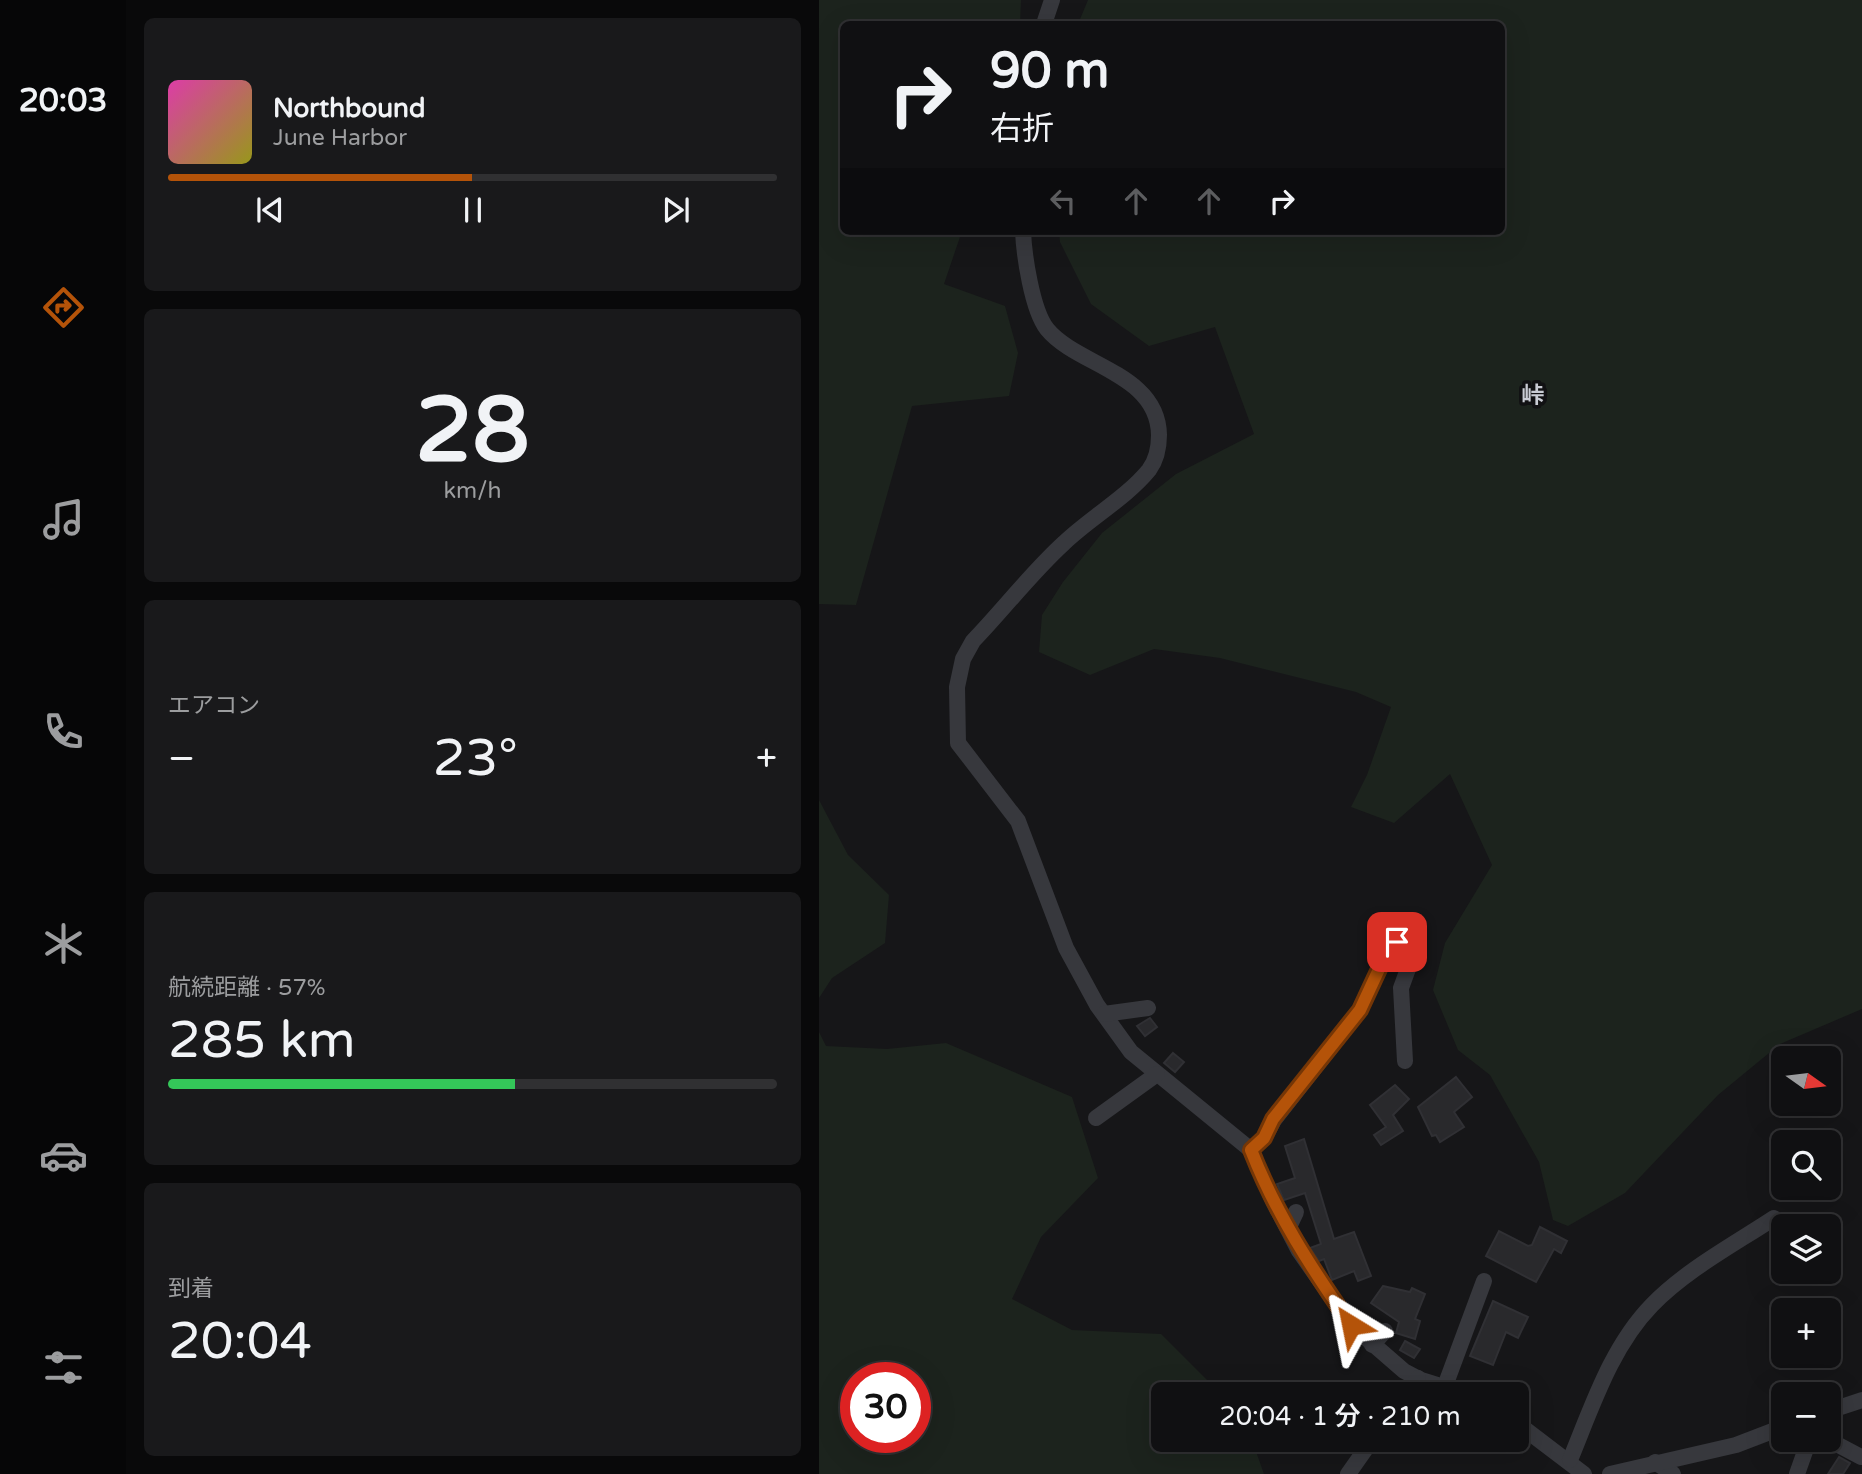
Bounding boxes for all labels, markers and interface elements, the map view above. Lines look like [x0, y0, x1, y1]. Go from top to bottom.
text: 90 m [990, 42, 1109, 101]
icon: right [875, 49, 966, 140]
text: 20:03 [19, 82, 107, 120]
text: Northbound [273, 93, 425, 124]
text: 右折 [990, 110, 1054, 148]
text: June Harbor [273, 124, 407, 152]
icon: left [1044, 182, 1082, 220]
icon: ahead [1117, 182, 1155, 220]
icon: ahead [1190, 182, 1228, 220]
icon: right [1263, 182, 1301, 220]
icon: previous [251, 191, 289, 229]
icon: pause [454, 191, 492, 229]
icon: next [657, 191, 695, 229]
icon: directions [39, 283, 88, 332]
text: 28 [415, 376, 530, 486]
district label: 峠 [1522, 382, 1545, 410]
text: km/h [444, 477, 501, 505]
icon: music [39, 495, 88, 544]
text: エアコン [168, 692, 260, 720]
icon: phone [39, 707, 88, 756]
text: 23° [433, 727, 518, 790]
text: − [168, 736, 195, 782]
text: + [756, 736, 777, 782]
pin [1367, 912, 1427, 972]
icon: climate [39, 919, 88, 968]
icon: arrive [1378, 923, 1416, 961]
text: 航続距離 · 57% [168, 974, 326, 1002]
text: 285 km [168, 1009, 356, 1072]
north arrow [1771, 1046, 1841, 1116]
map controls [1771, 1046, 1841, 1452]
button: search [1771, 1130, 1841, 1200]
icon: car [39, 1131, 88, 1180]
button: layers [1771, 1214, 1841, 1284]
text: 到着 [168, 1275, 214, 1303]
position arrow [1314, 1288, 1388, 1362]
button: + [1771, 1298, 1841, 1368]
text: 20:04 [168, 1310, 312, 1373]
icon: filters [39, 1343, 88, 1392]
speed limit sign: 30 [840, 1362, 931, 1453]
button: − [1771, 1382, 1841, 1452]
text: 20:04 · 1 分 · 210 m [1219, 1401, 1461, 1432]

